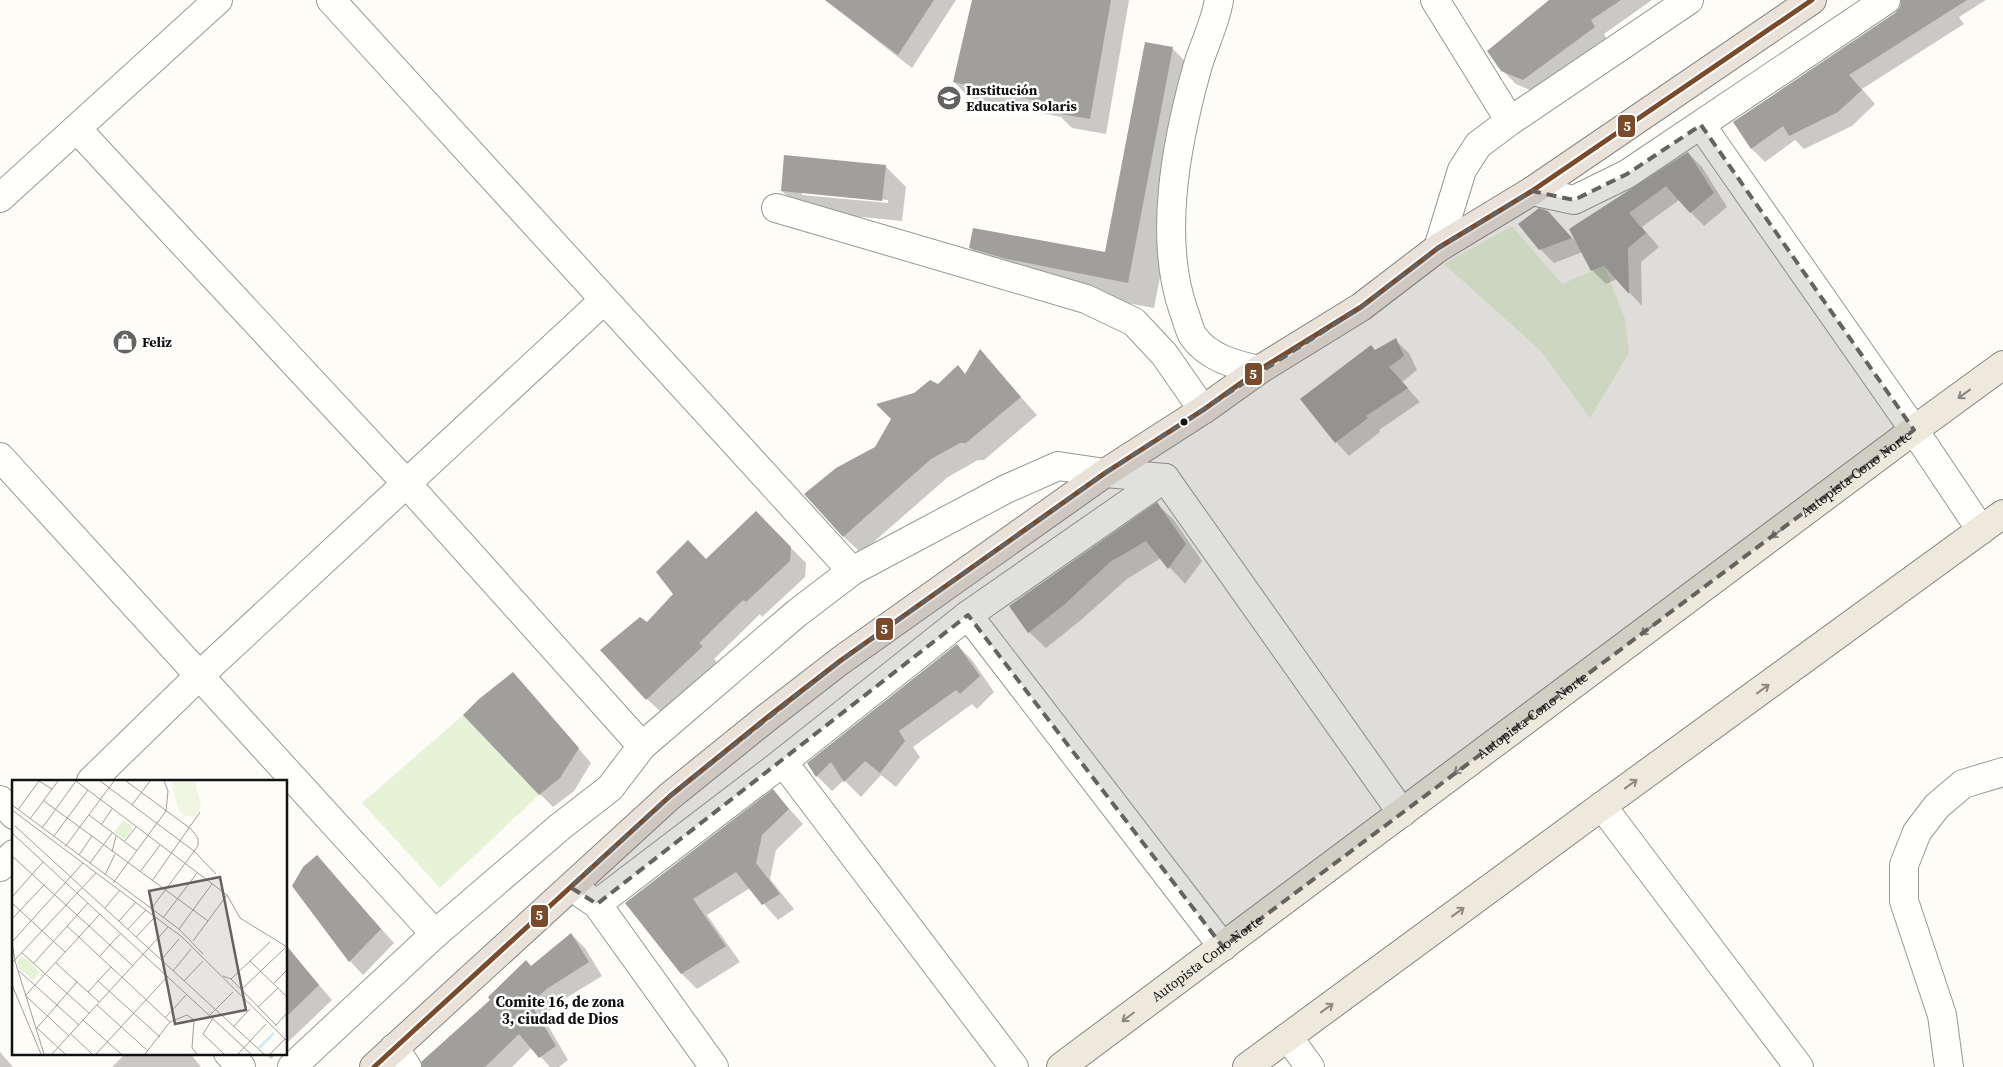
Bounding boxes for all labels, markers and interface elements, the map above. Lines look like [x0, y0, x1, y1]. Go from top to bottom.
place label: Institución Educativa Solaris [966, 80, 1077, 116]
school or university icon: Institución Educativa Solaris [936, 85, 962, 111]
line badge: 5 [1617, 114, 1636, 138]
text: 5 [1623, 116, 1631, 136]
shop icon: Feliz [112, 329, 138, 355]
place label: Feliz [142, 332, 172, 352]
line badge: 5 [1244, 362, 1263, 386]
text: 5 [1249, 364, 1257, 384]
one-way arrow [1957, 389, 1971, 399]
unlabelled marker [1179, 417, 1189, 427]
street label: Autopista Cono Norte [1796, 425, 1916, 522]
one-way arrow [1771, 527, 1784, 538]
line badge: 5 [875, 617, 894, 641]
text: 5 [880, 619, 888, 639]
one-way arrow [1640, 625, 1654, 635]
street label: Autopista Cono Norte [1472, 667, 1592, 763]
one-way arrow [1755, 684, 1769, 694]
one-way arrow [1453, 764, 1467, 774]
one-way arrow [1624, 779, 1638, 789]
inset map [12, 780, 288, 1054]
line badge: 5 [530, 904, 549, 928]
text: 5 [535, 905, 543, 925]
one-way arrow [1451, 907, 1465, 917]
street label: Autopista Cono Norte [1147, 910, 1267, 1006]
district label: Comite 16, de zona 3, ciudad de Dios [496, 991, 625, 1029]
one-way arrow [1320, 1003, 1333, 1014]
one-way arrow [1122, 1012, 1135, 1023]

